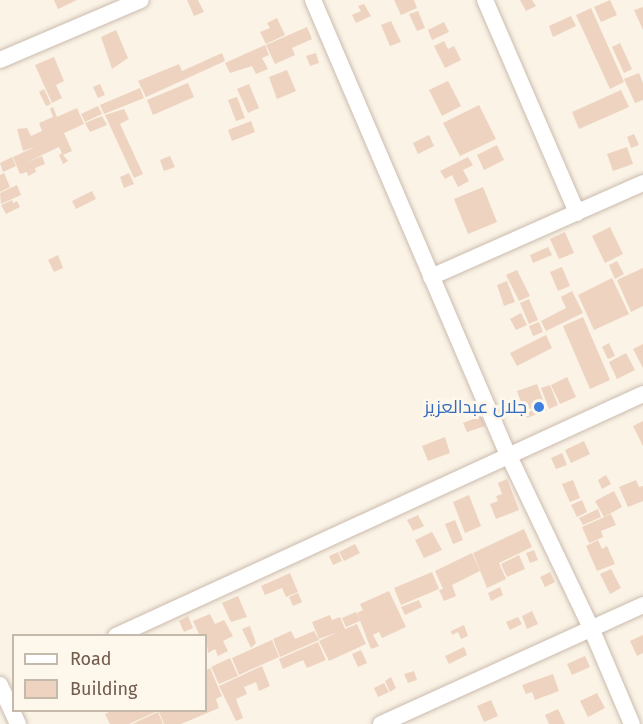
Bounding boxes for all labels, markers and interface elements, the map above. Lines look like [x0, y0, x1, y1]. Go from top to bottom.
place label: جلال عبدالعزيز [424, 396, 527, 418]
marker: جلال عبدالعزيز [532, 400, 546, 414]
legend [12, 634, 207, 712]
text: Road [70, 648, 112, 670]
text: Building [70, 678, 137, 700]

